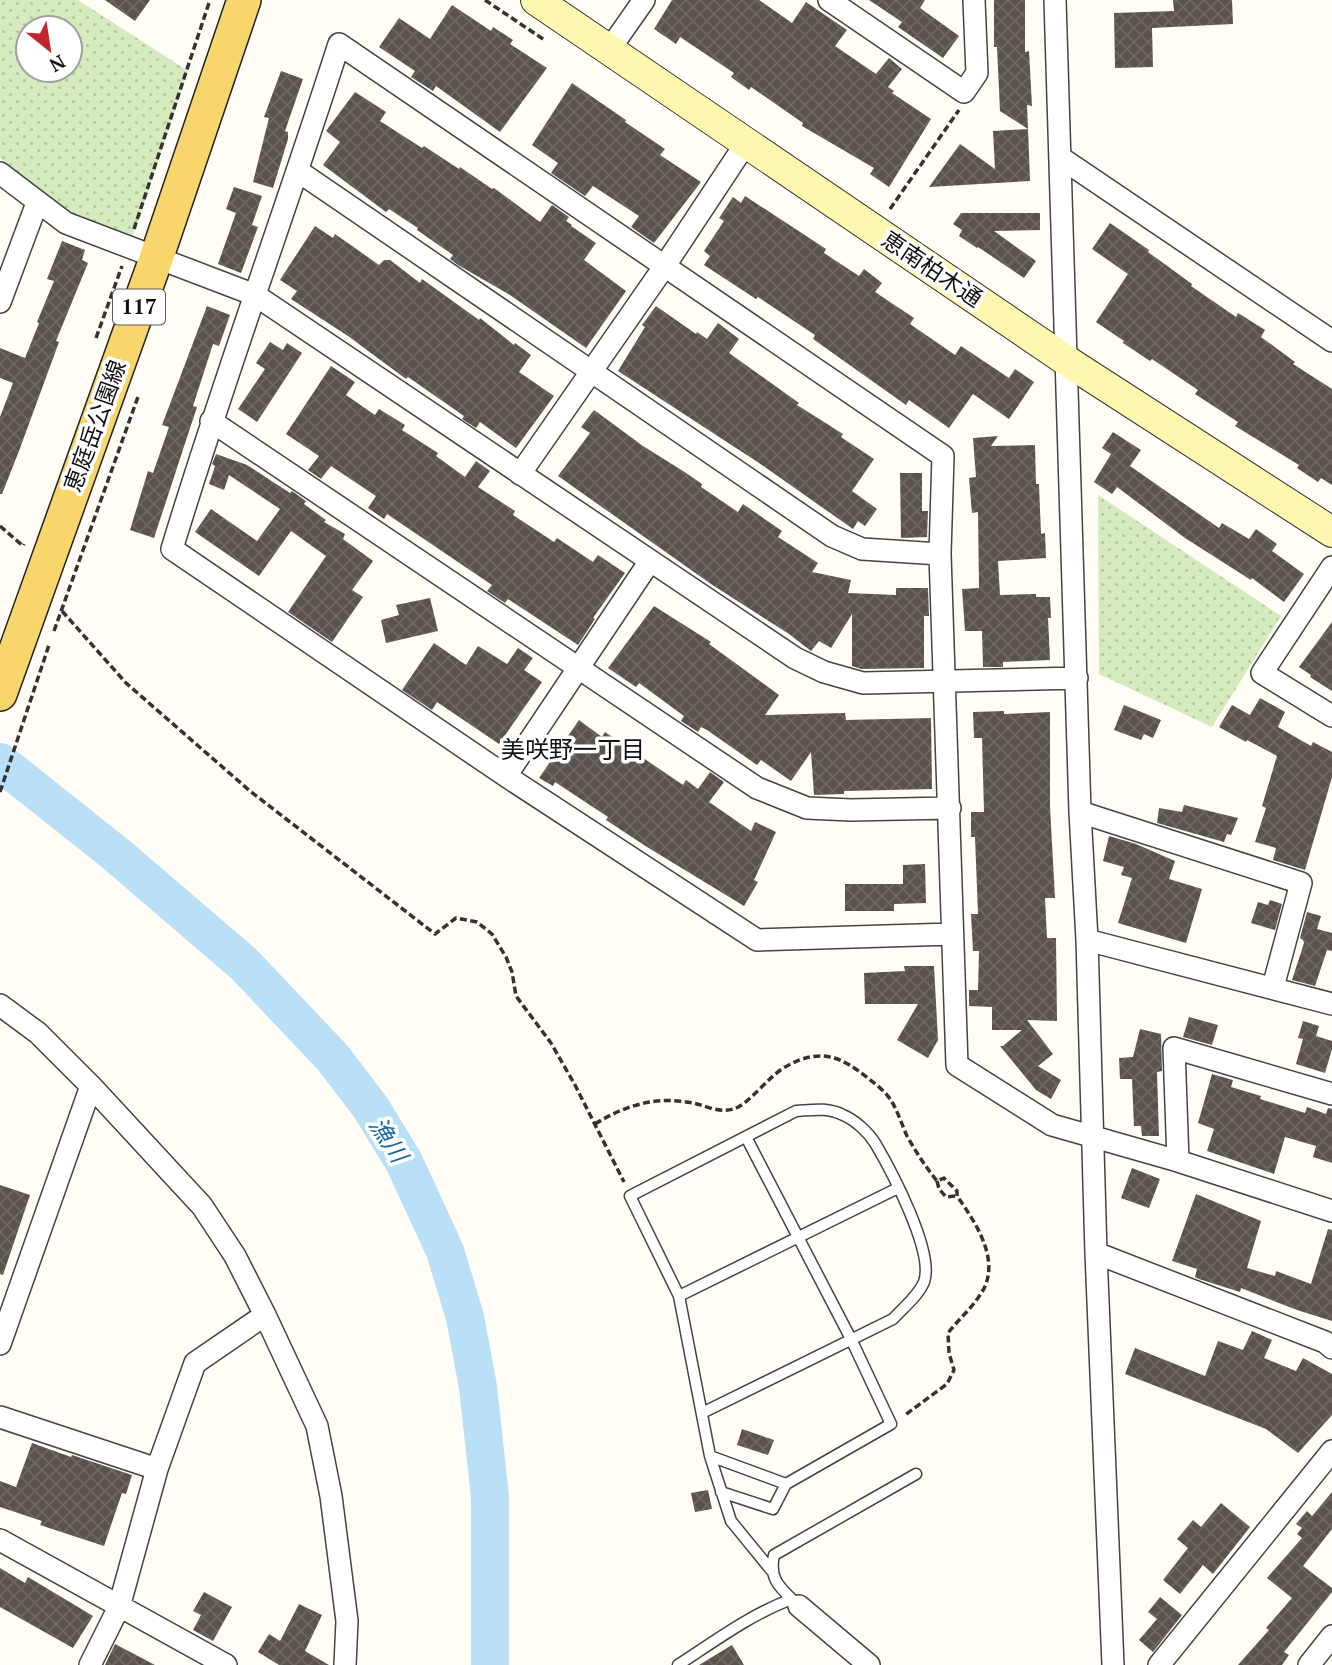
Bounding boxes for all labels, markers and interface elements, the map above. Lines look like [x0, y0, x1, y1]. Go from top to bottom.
north arrow [14, 14, 84, 84]
text: N [45, 50, 70, 79]
street label: 恵南柏木通 [876, 224, 989, 314]
road number: 117 [113, 290, 165, 324]
street label: 恵庭岳公園線 [56, 356, 133, 496]
district label: 美咲野一丁目 [501, 733, 645, 765]
water label: 漁川 [362, 1111, 417, 1171]

